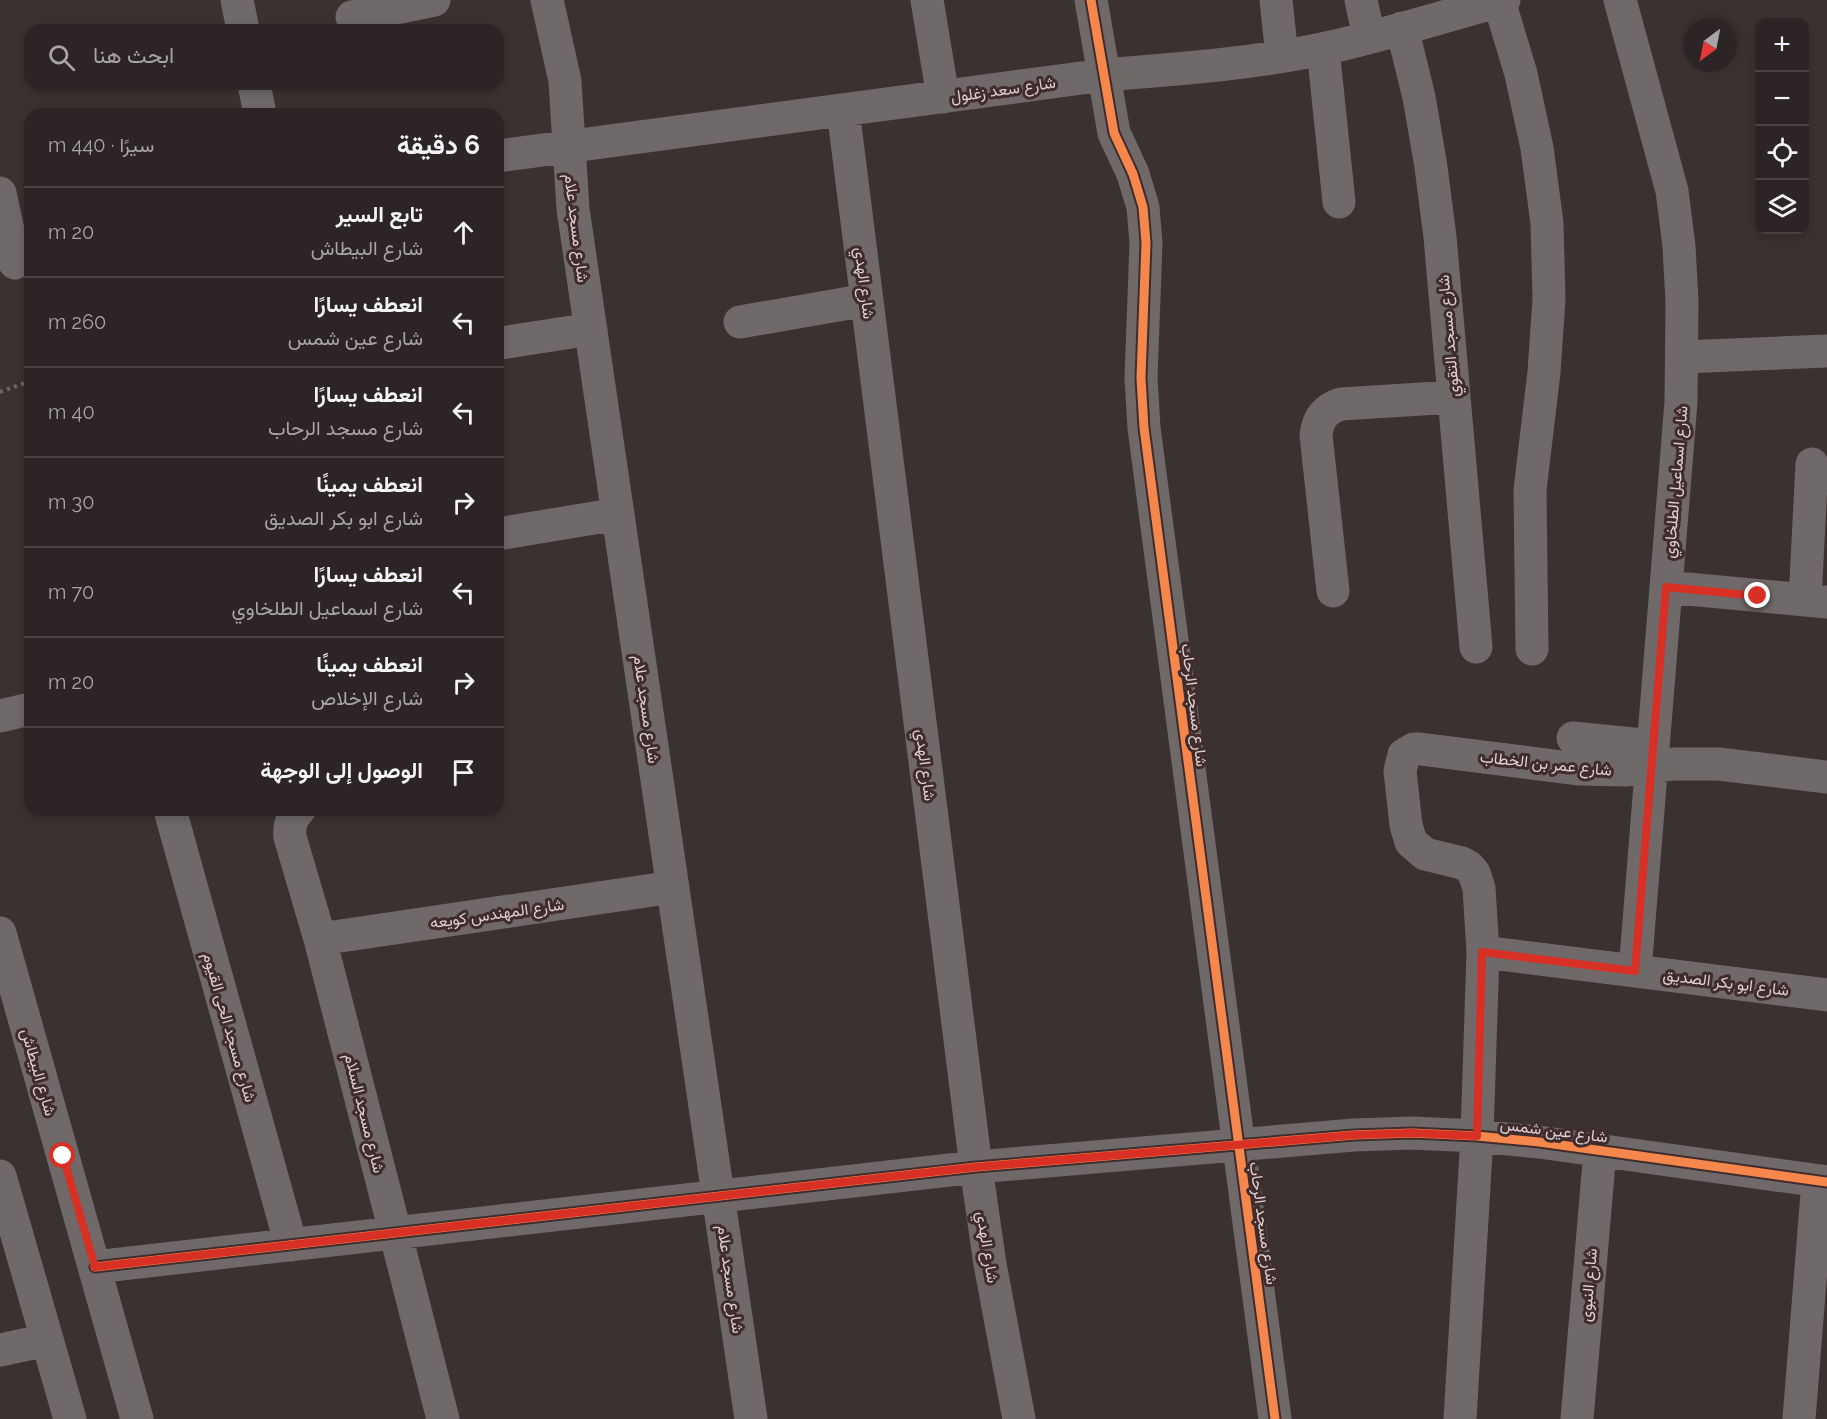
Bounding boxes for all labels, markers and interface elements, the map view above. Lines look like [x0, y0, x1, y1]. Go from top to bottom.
north arrow [1683, 18, 1737, 72]
map controls [1755, 18, 1809, 234]
button: + [1755, 18, 1809, 72]
search box [24, 24, 504, 90]
icon: search [45, 41, 78, 74]
text: ابحث هنا [93, 42, 174, 68]
button: − [1755, 72, 1809, 126]
street label: شارع سعد زغلول [949, 73, 1057, 108]
button: locate [1755, 126, 1809, 180]
text: 6 دقيقة [397, 130, 480, 160]
text: سيرًا · 440 m [48, 133, 154, 157]
street label: شارع مسجد علام [558, 173, 593, 284]
button: layers [1755, 180, 1809, 234]
text: تابع السير [336, 201, 423, 227]
icon: ahead [447, 216, 480, 249]
text: 20 m [48, 220, 94, 244]
text: شارع البيطاش [311, 236, 423, 260]
street label: شارع الهدي [847, 246, 878, 321]
street label: شارع مسجد التقوي [1434, 274, 1467, 398]
text: انعطف يسارًا [314, 291, 423, 317]
icon: left [447, 306, 480, 339]
text: 260 m [48, 310, 106, 334]
text: شارع عين شمس [288, 326, 423, 350]
text: انعطف يسارًا [314, 381, 423, 407]
icon: left [447, 396, 480, 429]
text: 40 m [48, 400, 95, 424]
street label: شارع اسماعيل الطلخاوي [1659, 405, 1696, 559]
text: شارع مسجد الرحاب [268, 416, 423, 440]
text: انعطف يمينًا [316, 471, 423, 497]
icon: right [447, 486, 480, 519]
text: 30 m [48, 490, 94, 514]
text: شارع ابو بكر الصديق [264, 506, 423, 530]
text: انعطف يسارًا [314, 561, 423, 587]
icon: left [447, 576, 480, 609]
text: 70 m [48, 580, 94, 604]
route end [1744, 582, 1770, 608]
text: شارع اسماعيل الطلخاوي [232, 596, 423, 620]
street label: شارع مسجد الرحاب [1176, 642, 1211, 768]
text: انعطف يمينًا [316, 651, 423, 677]
street label: شارع مسجد علام [628, 654, 664, 765]
icon: right [447, 666, 480, 699]
text: 20 m [48, 670, 94, 694]
text: شارع الإخلاص [311, 686, 423, 710]
street label: شارع الهدي [908, 728, 939, 803]
street label: شارع عمر بن الخطاب [1479, 747, 1613, 782]
icon: arrive [447, 756, 480, 789]
text: الوصول إلى الوجهة [260, 757, 423, 783]
street label: شارع المهندس كويعه [429, 895, 566, 934]
street label: شارع مسجد الحى القيوم [197, 950, 260, 1105]
street label: شارع ابو بكر الصديق [1662, 965, 1790, 1002]
street label: شارع البيطاش [15, 1026, 60, 1118]
street label: شارع مسجد السلام [339, 1051, 389, 1175]
street label: شارع عين شمس [1499, 1114, 1609, 1149]
route start [49, 1142, 75, 1168]
street label: شارع مسجد الرحاب [1243, 1160, 1282, 1286]
street label: شارع الهدي [969, 1210, 1003, 1285]
street label: شارع مسجد علام [712, 1224, 748, 1335]
street label: شارع النبوى [1576, 1247, 1603, 1323]

